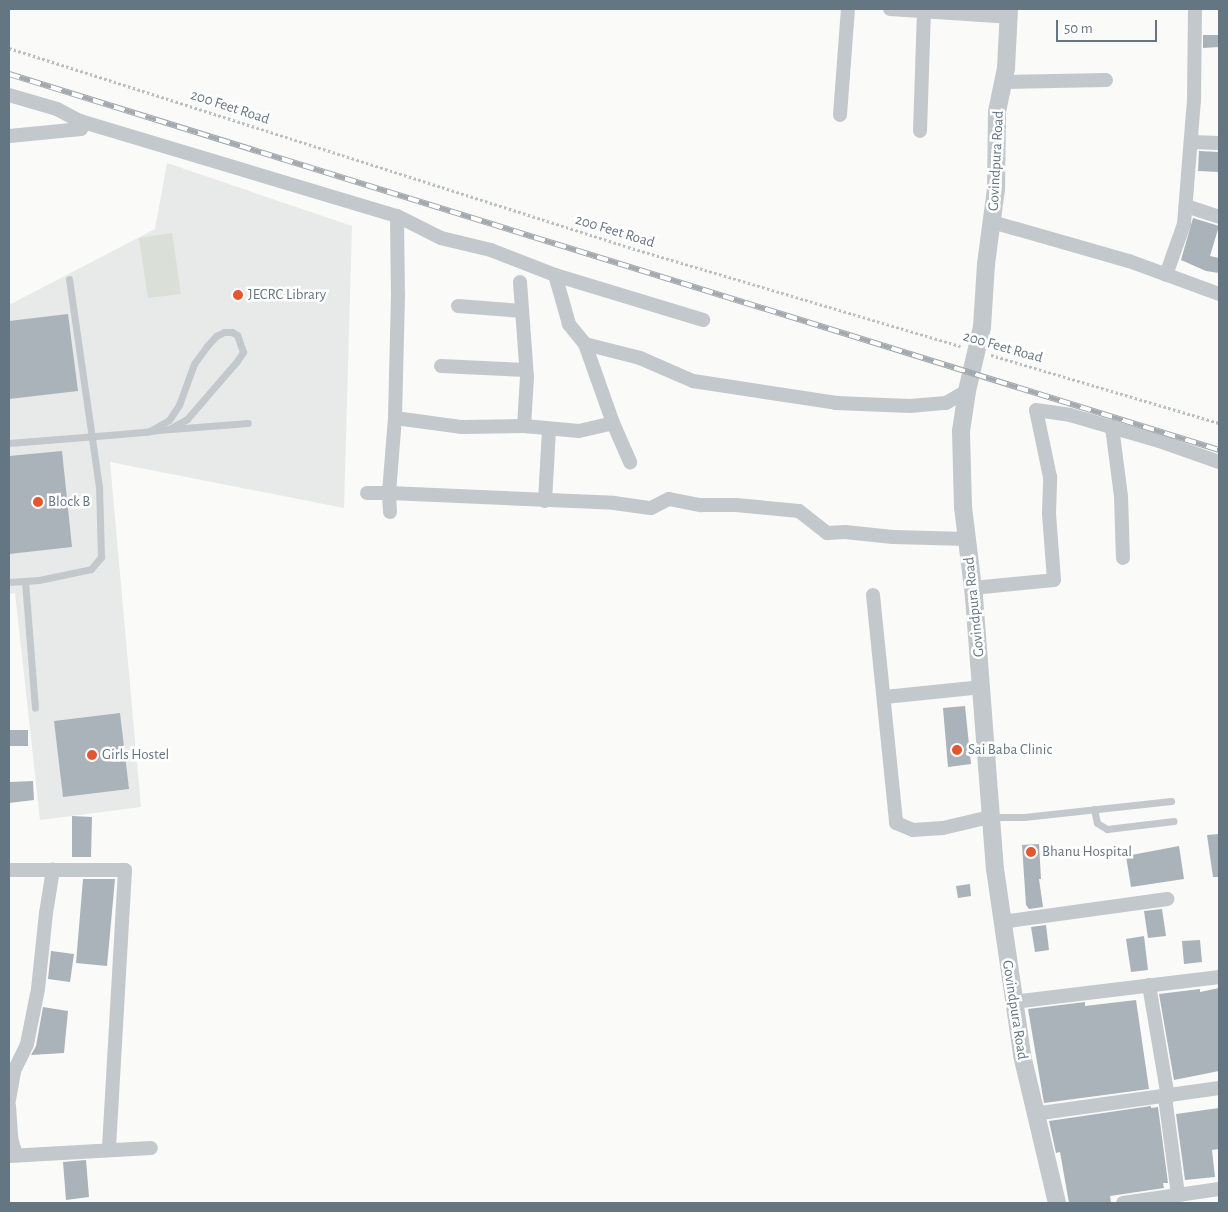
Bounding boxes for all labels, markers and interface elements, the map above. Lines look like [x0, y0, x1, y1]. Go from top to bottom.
scale bar [1058, 10, 1159, 42]
text: 50 m [1064, 21, 1093, 36]
street label: 200 Feet Road [188, 86, 272, 128]
street label: Govindpura Road [984, 110, 1008, 212]
street label: 200 Feet Road [573, 210, 657, 252]
place label: JECRC Library [248, 286, 326, 304]
marker: JECRC Library [232, 289, 244, 301]
street label: 200 Feet Road [961, 327, 1045, 367]
place label: Block B [48, 493, 90, 511]
marker: Block B [32, 496, 44, 508]
street label: Govindpura Road [960, 556, 988, 658]
place label: Sai Baba Clinic [968, 741, 1052, 759]
marker: Sai Baba Clinic [950, 743, 964, 757]
place label: Girls Hostel [102, 746, 169, 764]
marker: Girls Hostel [86, 749, 98, 761]
place label: Bhanu Hospital [1042, 843, 1132, 861]
marker: Bhanu Hospital [1024, 845, 1038, 859]
street label: Govindpura Road [998, 959, 1032, 1061]

